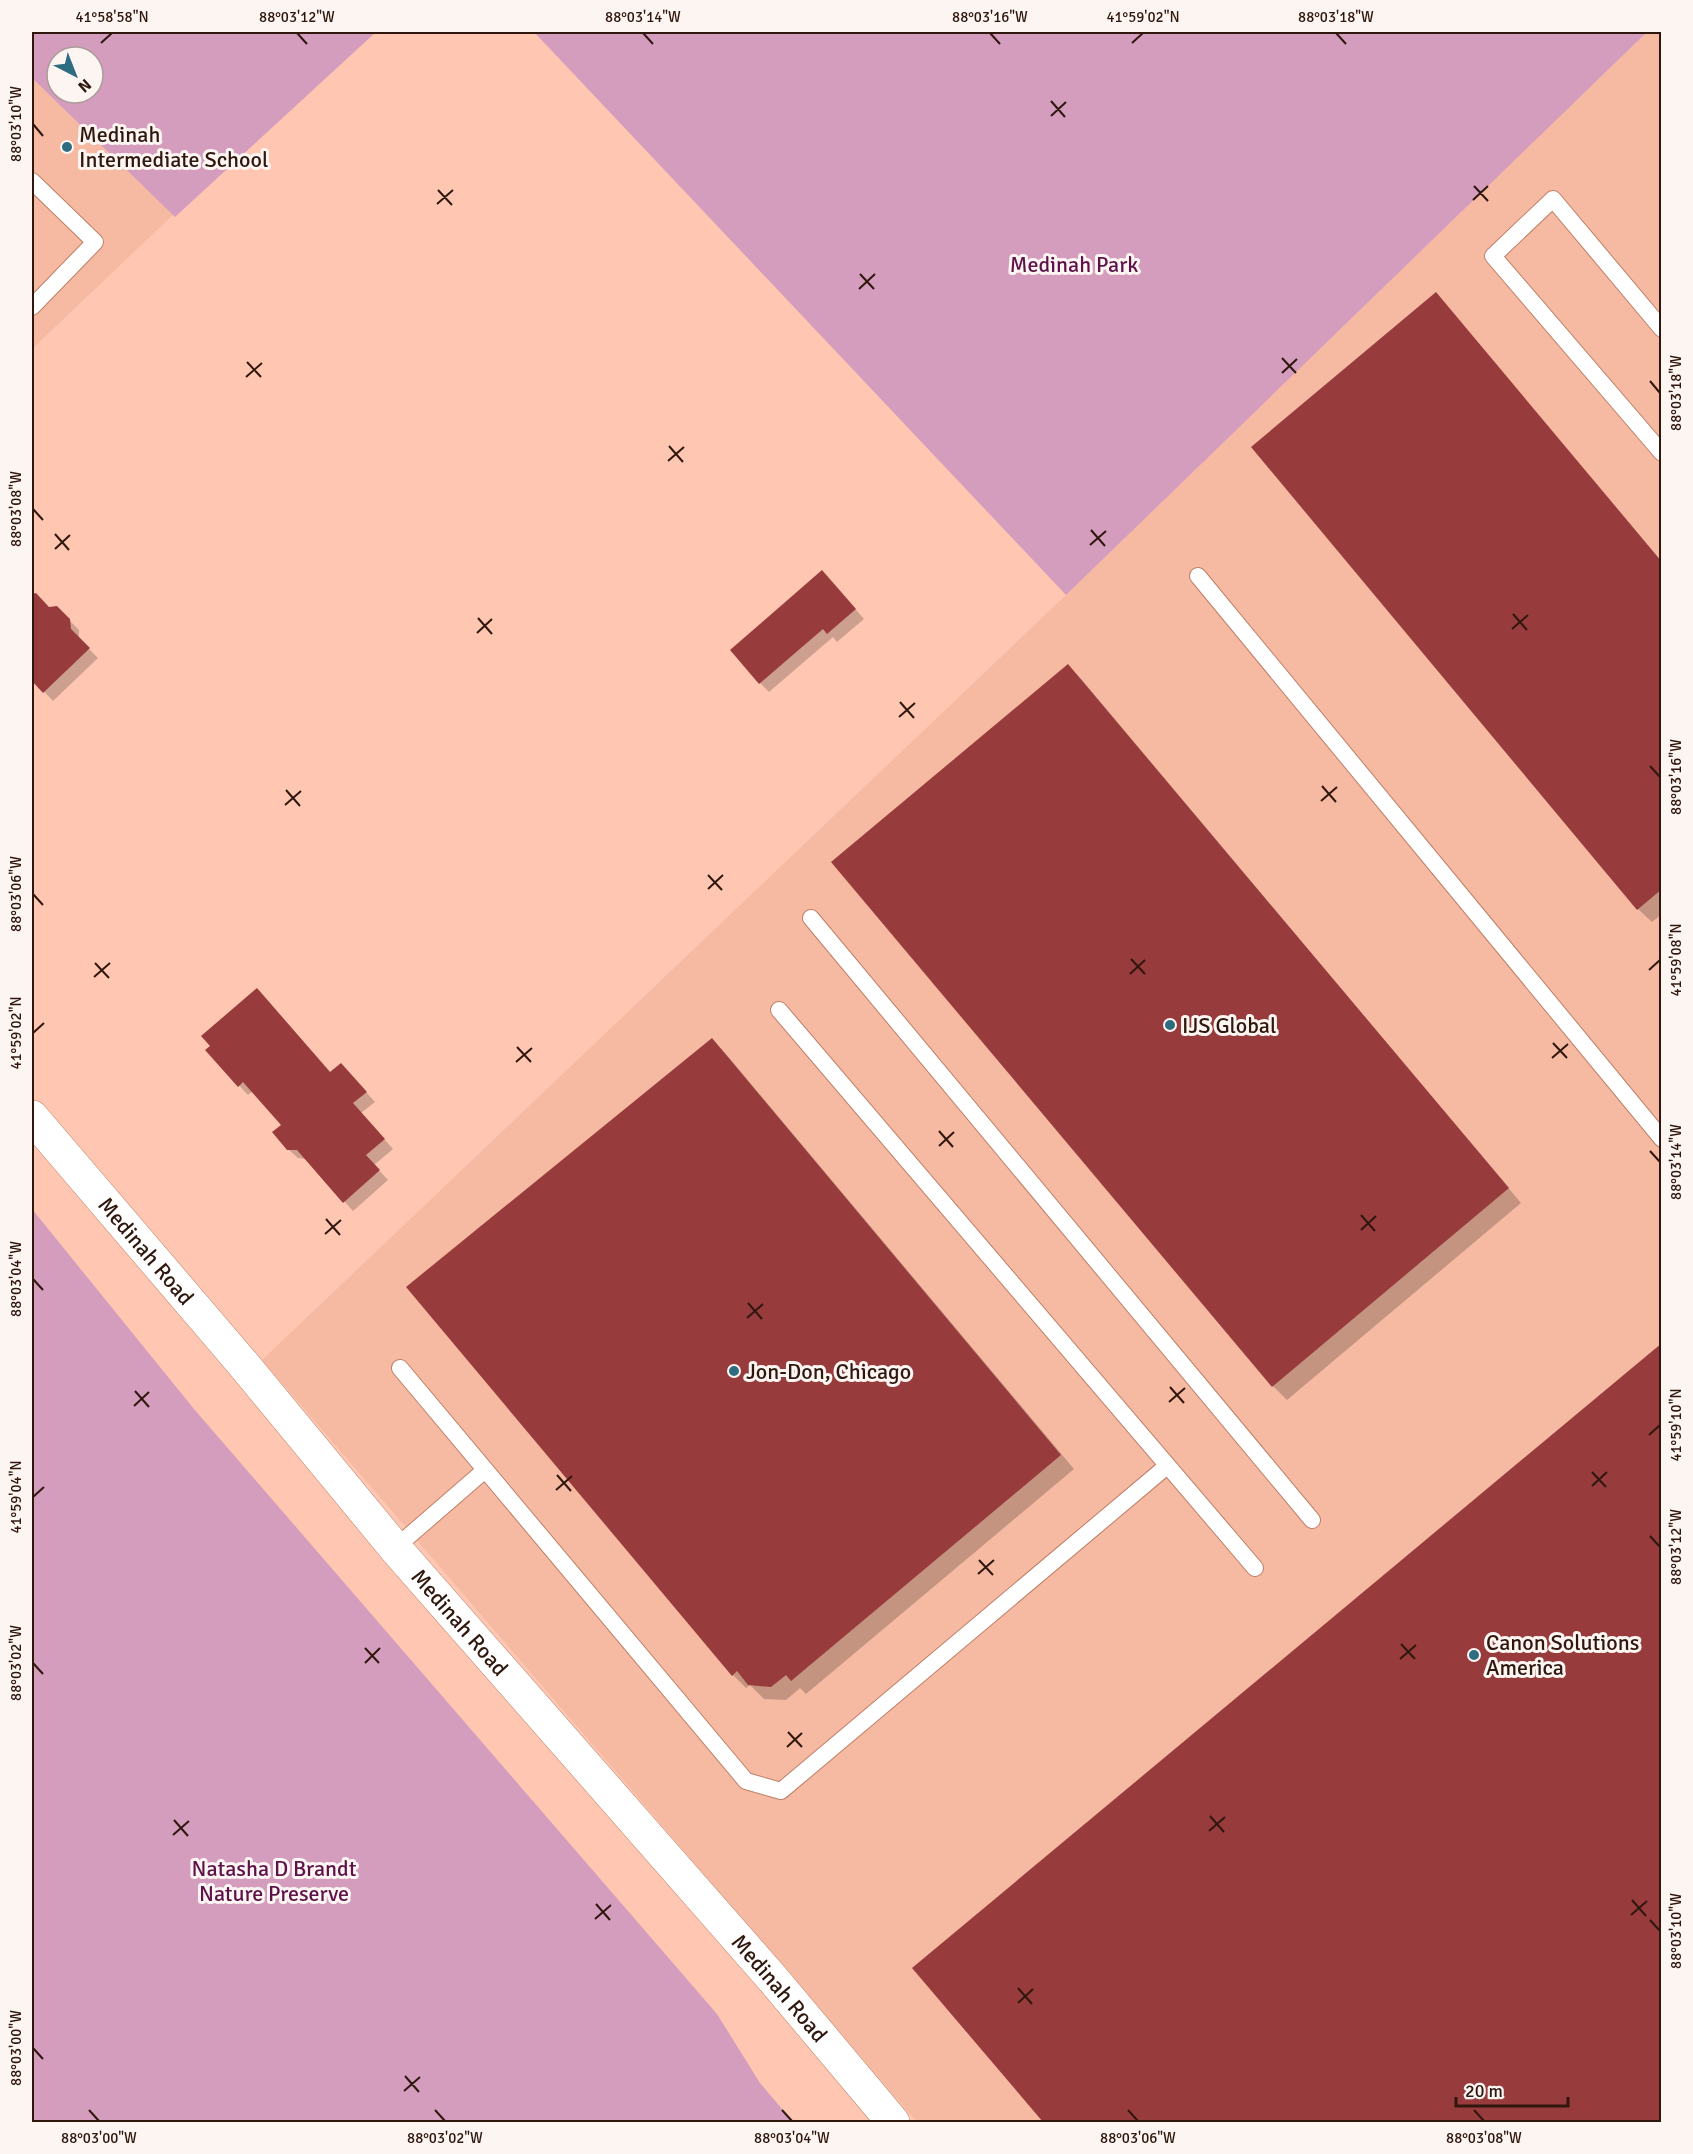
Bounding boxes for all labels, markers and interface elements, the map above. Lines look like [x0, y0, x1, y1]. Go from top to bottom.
text: 41°58'58"N [75, 8, 149, 26]
text: 88°03'12"W [259, 8, 335, 26]
text: 88°03'14"W [605, 8, 681, 26]
text: 88°03'16"W [952, 8, 1028, 26]
text: 41°59'02"N [1106, 8, 1180, 26]
text: 88°03'18"W [1298, 8, 1374, 26]
north arrow [45, 45, 105, 105]
text: N [74, 74, 95, 97]
text: 88°03'10"W [7, 86, 25, 162]
place label: Medinah Intermediate School [79, 121, 268, 173]
marker: Medinah Intermediate School [60, 140, 74, 154]
park label: Medinah Park [1010, 251, 1138, 278]
text: 88°03'18"W [1667, 355, 1685, 431]
text: 88°03'08"W [7, 471, 25, 547]
text: 88°03'16"W [1667, 739, 1685, 815]
text: 88°03'06"W [7, 856, 25, 932]
text: 41°59'08"N [1667, 923, 1685, 997]
text: 41°59'02"N [7, 996, 25, 1070]
place label: IJS Global [1182, 1012, 1276, 1039]
marker: IJS Global [1163, 1018, 1177, 1032]
text: 88°03'14"W [1667, 1124, 1685, 1200]
street label: Medinah Road [92, 1192, 200, 1311]
text: 88°03'04"W [7, 1241, 25, 1317]
place label: Jon-Don, Chicago [746, 1358, 911, 1385]
marker: Jon-Don, Chicago [727, 1364, 741, 1378]
text: 41°59'10"N [1667, 1388, 1685, 1462]
text: 41°59'04"N [7, 1460, 25, 1534]
text: 88°03'12"W [1667, 1509, 1685, 1585]
street label: Medinah Road [405, 1563, 514, 1681]
text: 88°03'02"W [7, 1625, 25, 1701]
place label: Canon Solutions America [1486, 1629, 1639, 1681]
marker: Canon Solutions America [1467, 1648, 1481, 1662]
park label: Natasha D Brandt Nature Preserve [192, 1855, 357, 1907]
text: 88°03'10"W [1667, 1893, 1685, 1969]
street label: Medinah Road [726, 1929, 833, 2048]
text: 88°03'00"W [7, 2010, 25, 2086]
scale bar [1456, 2070, 1568, 2108]
text: 20 m [1465, 2080, 1503, 2102]
text: 88°03'00"W [61, 2129, 137, 2147]
text: 88°03'02"W [407, 2129, 483, 2147]
text: 88°03'04"W [754, 2129, 830, 2147]
text: 88°03'06"W [1100, 2129, 1176, 2147]
text: 88°03'08"W [1446, 2129, 1522, 2147]

